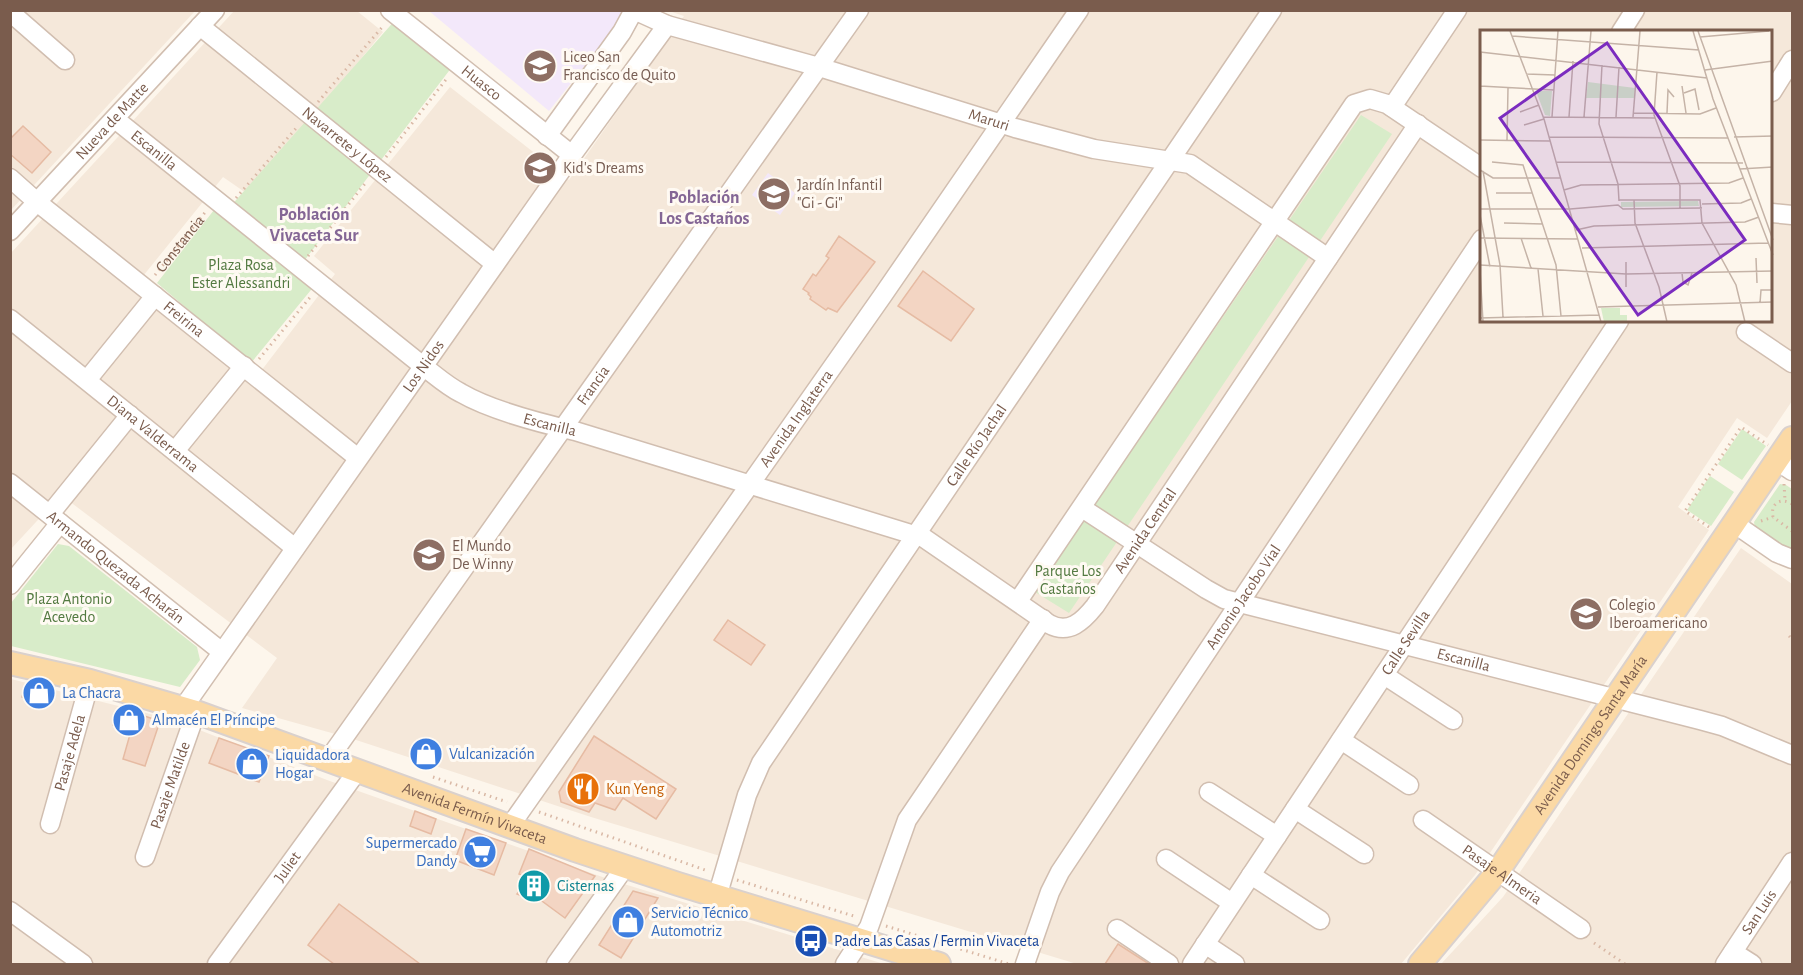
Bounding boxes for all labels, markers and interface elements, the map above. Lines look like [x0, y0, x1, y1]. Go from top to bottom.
inset map [1480, 30, 1773, 322]
school or university icon: Liceo San Francisco de Quito [522, 48, 558, 84]
place label: Liceo San Francisco de Quito [563, 49, 676, 84]
street label: Huasco [458, 62, 505, 104]
street label: Nueva de Matte [73, 79, 151, 163]
street label: Navarrete y López [299, 104, 395, 186]
street label: Maruri [967, 106, 1011, 134]
street label: Escanilla [128, 127, 180, 174]
school or university icon: Kid's Dreams [522, 150, 558, 186]
place label: Kid's Dreams [563, 160, 644, 176]
school or university icon: Jardín Infantil "Gi - Gi" [756, 176, 792, 212]
place label: Jardín Infantil "Gi - Gi" [797, 177, 882, 211]
district label: Población Los Castaños [658, 189, 750, 228]
district label: Población Vivaceta Sur [269, 206, 359, 245]
street label: Constancia [153, 212, 207, 275]
park label: Plaza Rosa Ester Alessandri [192, 257, 290, 291]
street label: Freirina [160, 298, 207, 340]
street label: Los Nidos [400, 337, 447, 395]
street label: Francia [574, 363, 613, 408]
street label: Avenida Inglaterra [757, 367, 836, 470]
street label: Diana Valderrama [104, 392, 202, 475]
street label: Calle Río Jachal [943, 402, 1010, 489]
street label: Escanilla [521, 410, 578, 439]
street label: Avenida Central [1111, 485, 1179, 576]
street label: Armando Quezada Acharán [44, 508, 187, 627]
school or university icon: El Mundo De Winny [411, 537, 447, 573]
place label: El Mundo De Winny [452, 538, 514, 573]
street label: Antonio Jacobo Vial [1203, 542, 1284, 652]
park label: Parque Los Castaños [1035, 563, 1101, 597]
park label: Plaza Antonio Acevedo [26, 591, 112, 625]
school or university icon: Colegio Iberoamericano [1568, 596, 1604, 632]
place label: Colegio Iberoamericano [1609, 597, 1708, 631]
street label: Calle Sevilla [1378, 607, 1433, 678]
street label: Escanilla [1435, 645, 1492, 674]
street label: Avenida Domingo Santa María [1531, 652, 1650, 817]
shop icon: La Chacra [21, 675, 57, 711]
place label: La Chacra [62, 685, 121, 701]
shop icon: Almacén El Príncipe [111, 702, 147, 738]
place label: Almacén El Príncipe [152, 712, 275, 728]
street label: Pasaje Adela [52, 713, 88, 793]
shop icon: Vulcanización [408, 736, 444, 772]
street label: Pasaje Matilde [148, 740, 193, 831]
shop icon: Liquidadora Hogar [234, 746, 270, 782]
place label: Vulcanización [449, 746, 535, 762]
place label: Liquidadora Hogar [275, 747, 350, 781]
restaurant icon: Kun Yeng [565, 771, 601, 807]
street label: Avenida Fermín Vivaceta [400, 780, 549, 847]
place label: Kun Yeng [606, 781, 664, 797]
supermarket icon: Supermercado Dandy [462, 834, 498, 870]
place label: Supermercado Dandy [366, 835, 457, 870]
street label: Pasaje Almeria [1459, 842, 1545, 907]
street label: Juliet [271, 849, 304, 885]
building icon: Cisternas [516, 868, 552, 904]
place label: Cisternas [557, 878, 614, 894]
street label: San Luis [1739, 887, 1779, 937]
shop icon: Servicio Técnico Automotriz [610, 904, 646, 940]
place label: Servicio Técnico Automotriz [651, 905, 749, 939]
bus stop icon: Padre Las Casas / Fermin Vivaceta [793, 923, 829, 959]
place label: Padre Las Casas / Fermin Vivaceta [834, 933, 1039, 949]

